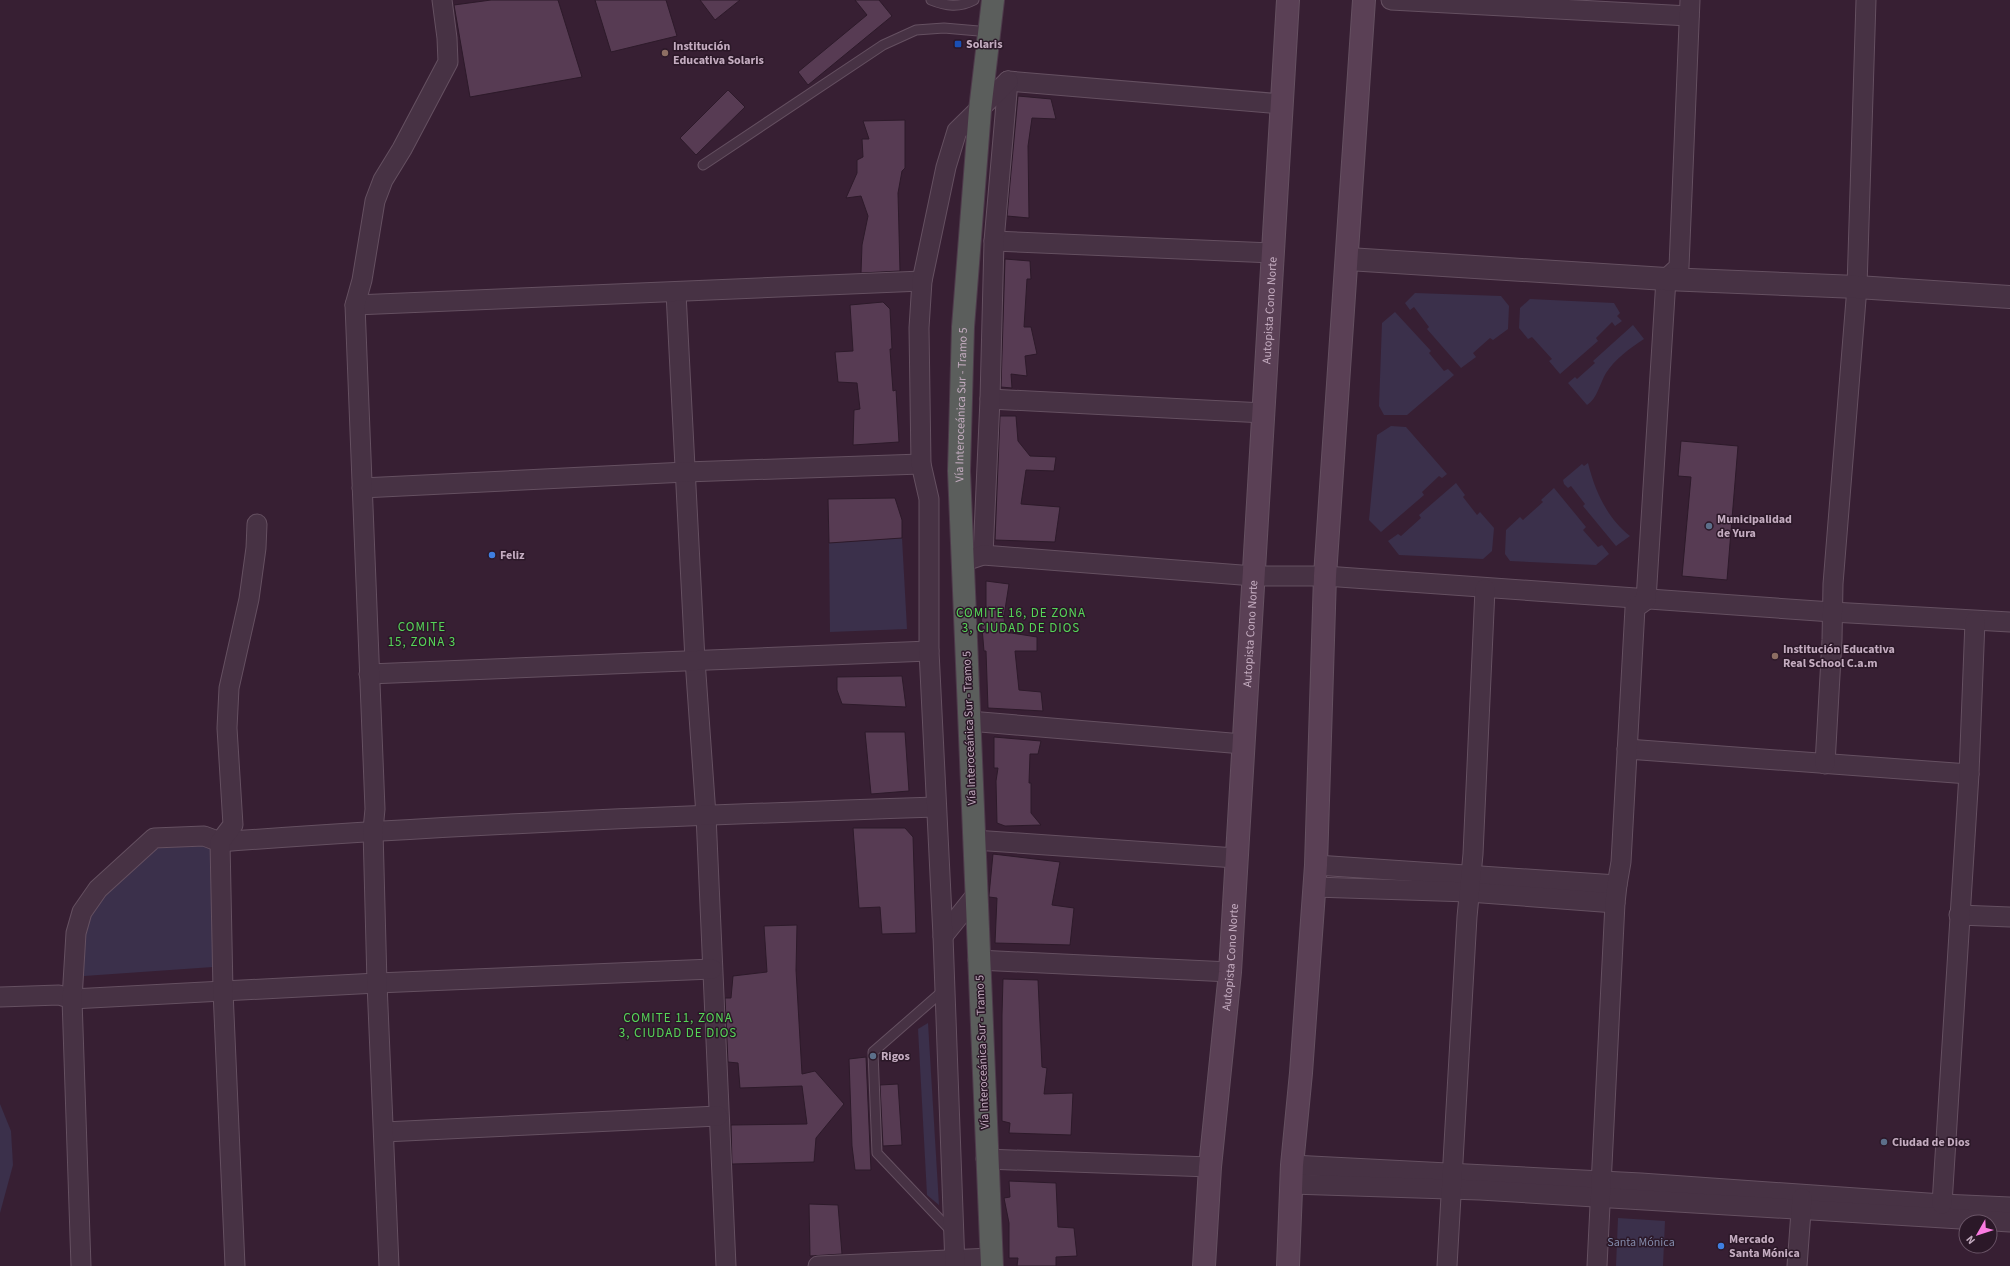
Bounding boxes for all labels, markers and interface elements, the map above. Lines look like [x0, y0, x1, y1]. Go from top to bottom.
place label: Solaris [966, 36, 1003, 53]
place label: Institución Educativa Solaris [673, 38, 764, 69]
marker: Solaris [953, 39, 963, 49]
marker: Institución Educativa Solaris [660, 48, 670, 58]
street label: Autopista Cono Norte [1258, 256, 1282, 364]
street label: Vía Interoceánica Sur - Tramo 5 [951, 327, 972, 482]
place label: Municipalidad de Yura [1717, 511, 1792, 542]
marker: Municipalidad de Yura [1704, 521, 1714, 531]
place label: Feliz [500, 547, 525, 564]
marker: Feliz [487, 550, 497, 560]
street label: Autopista Cono Norte [1239, 580, 1262, 688]
district label: COMITE 16, DE ZONA 3, CIUDAD DE DIOS [956, 604, 1086, 637]
district label: COMITE 15, ZONA 3 [388, 618, 456, 651]
place label: Institución Educativa Real School C.a.m [1783, 641, 1895, 672]
street label: Vía Interoceánica Sur - Tramo 5 [958, 650, 981, 805]
marker: Institución Educativa Real School C.a.m [1770, 651, 1780, 661]
street label: Autopista Cono Norte [1218, 903, 1243, 1012]
street label: Vía Interoceánica Sur - Tramo 5 [971, 974, 994, 1129]
district label: COMITE 11, ZONA 3, CIUDAD DE DIOS [619, 1009, 737, 1042]
place label: Rigos [881, 1048, 910, 1065]
marker: Rigos [868, 1051, 878, 1061]
place label: Ciudad de Dios [1892, 1134, 1970, 1151]
marker: Ciudad de Dios [1879, 1137, 1889, 1147]
north arrow [1958, 1214, 1998, 1254]
place label: Mercado Santa Mónica [1729, 1231, 1800, 1262]
text: N [1962, 1232, 1979, 1248]
park label: Santa Mónica [1607, 1234, 1675, 1251]
marker: Mercado Santa Mónica [1716, 1241, 1726, 1251]

